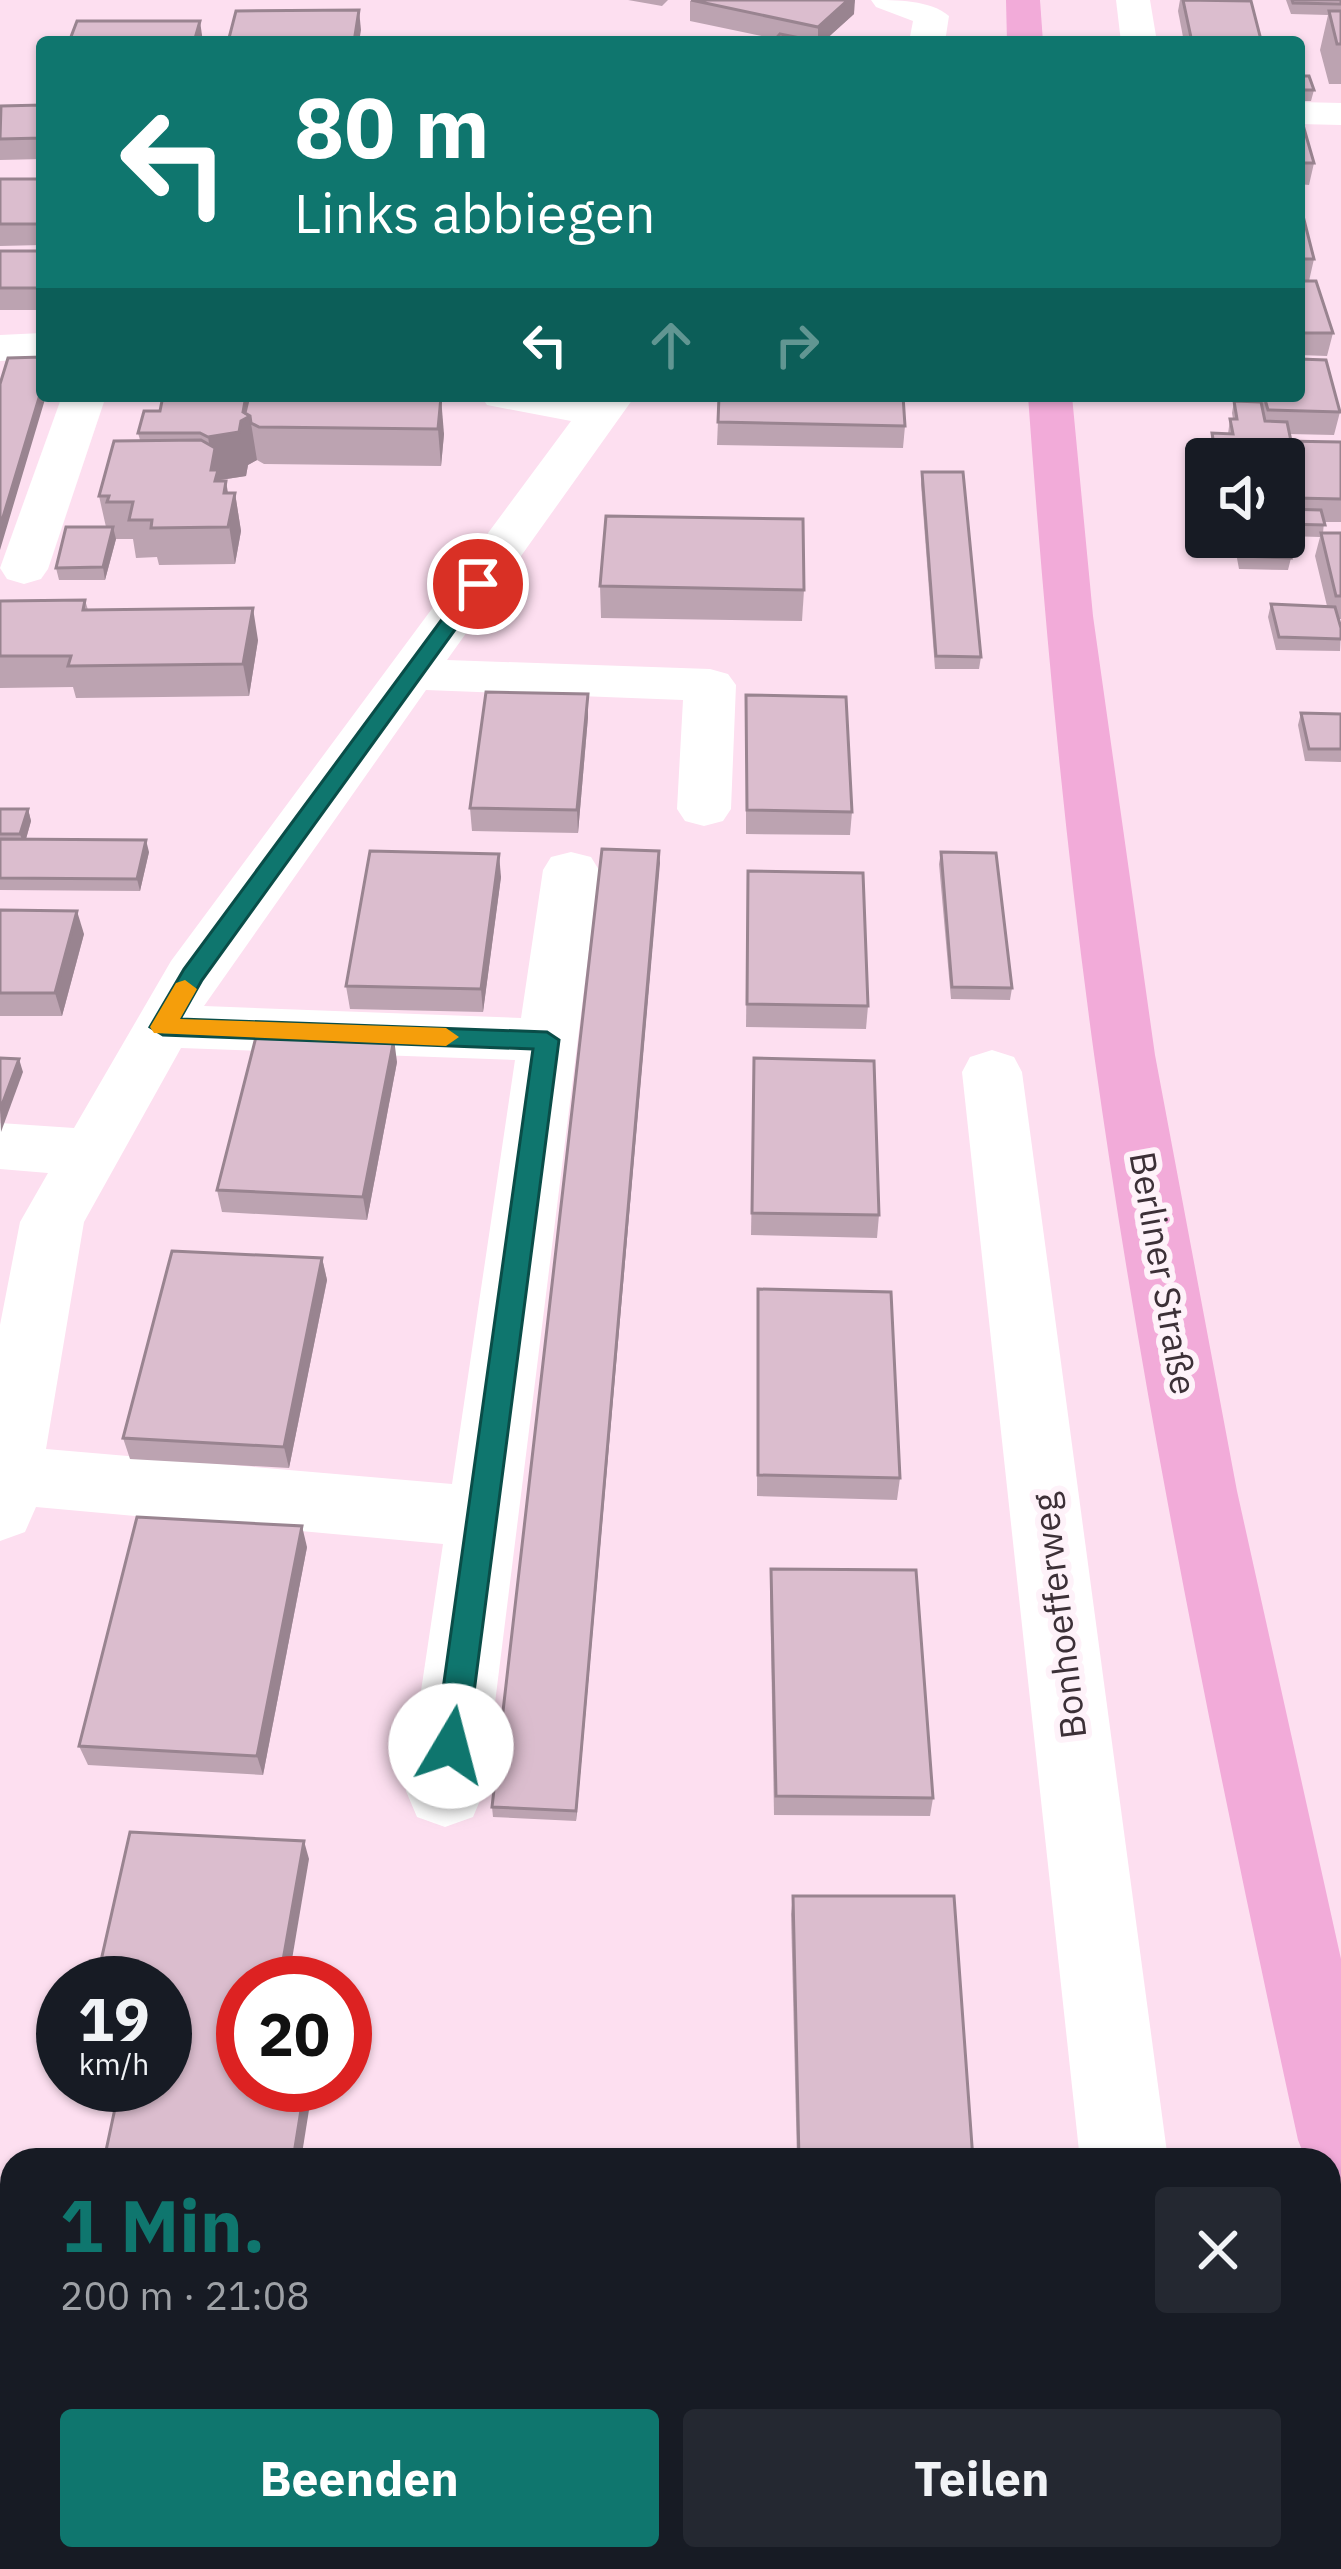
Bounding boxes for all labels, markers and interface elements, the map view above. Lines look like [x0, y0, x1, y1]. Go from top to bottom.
text: 80 m [294, 72, 490, 181]
icon: left [96, 84, 252, 240]
text: Links abbiegen [294, 178, 655, 248]
icon: left [512, 312, 578, 378]
icon: ahead [638, 312, 704, 378]
icon: right [764, 312, 830, 378]
map controls [1185, 438, 1305, 558]
button: sound [1185, 438, 1305, 558]
pin [427, 533, 529, 635]
icon: arrive [445, 551, 511, 617]
street label: Berliner Straße [1120, 1148, 1208, 1398]
street label: Bonhoefferweg [1020, 1491, 1096, 1741]
position arrow [388, 1683, 514, 1809]
speed limit sign: 20 [216, 1956, 372, 2112]
text: 19 [78, 1979, 150, 2058]
text: km/h [79, 2044, 149, 2083]
text: 1 Min. [60, 2178, 265, 2272]
button: close [1155, 2187, 1281, 2313]
text: 200 m · 21:08 [60, 2270, 310, 2321]
button: Beenden [60, 2409, 659, 2547]
button: Teilen [683, 2409, 1281, 2547]

